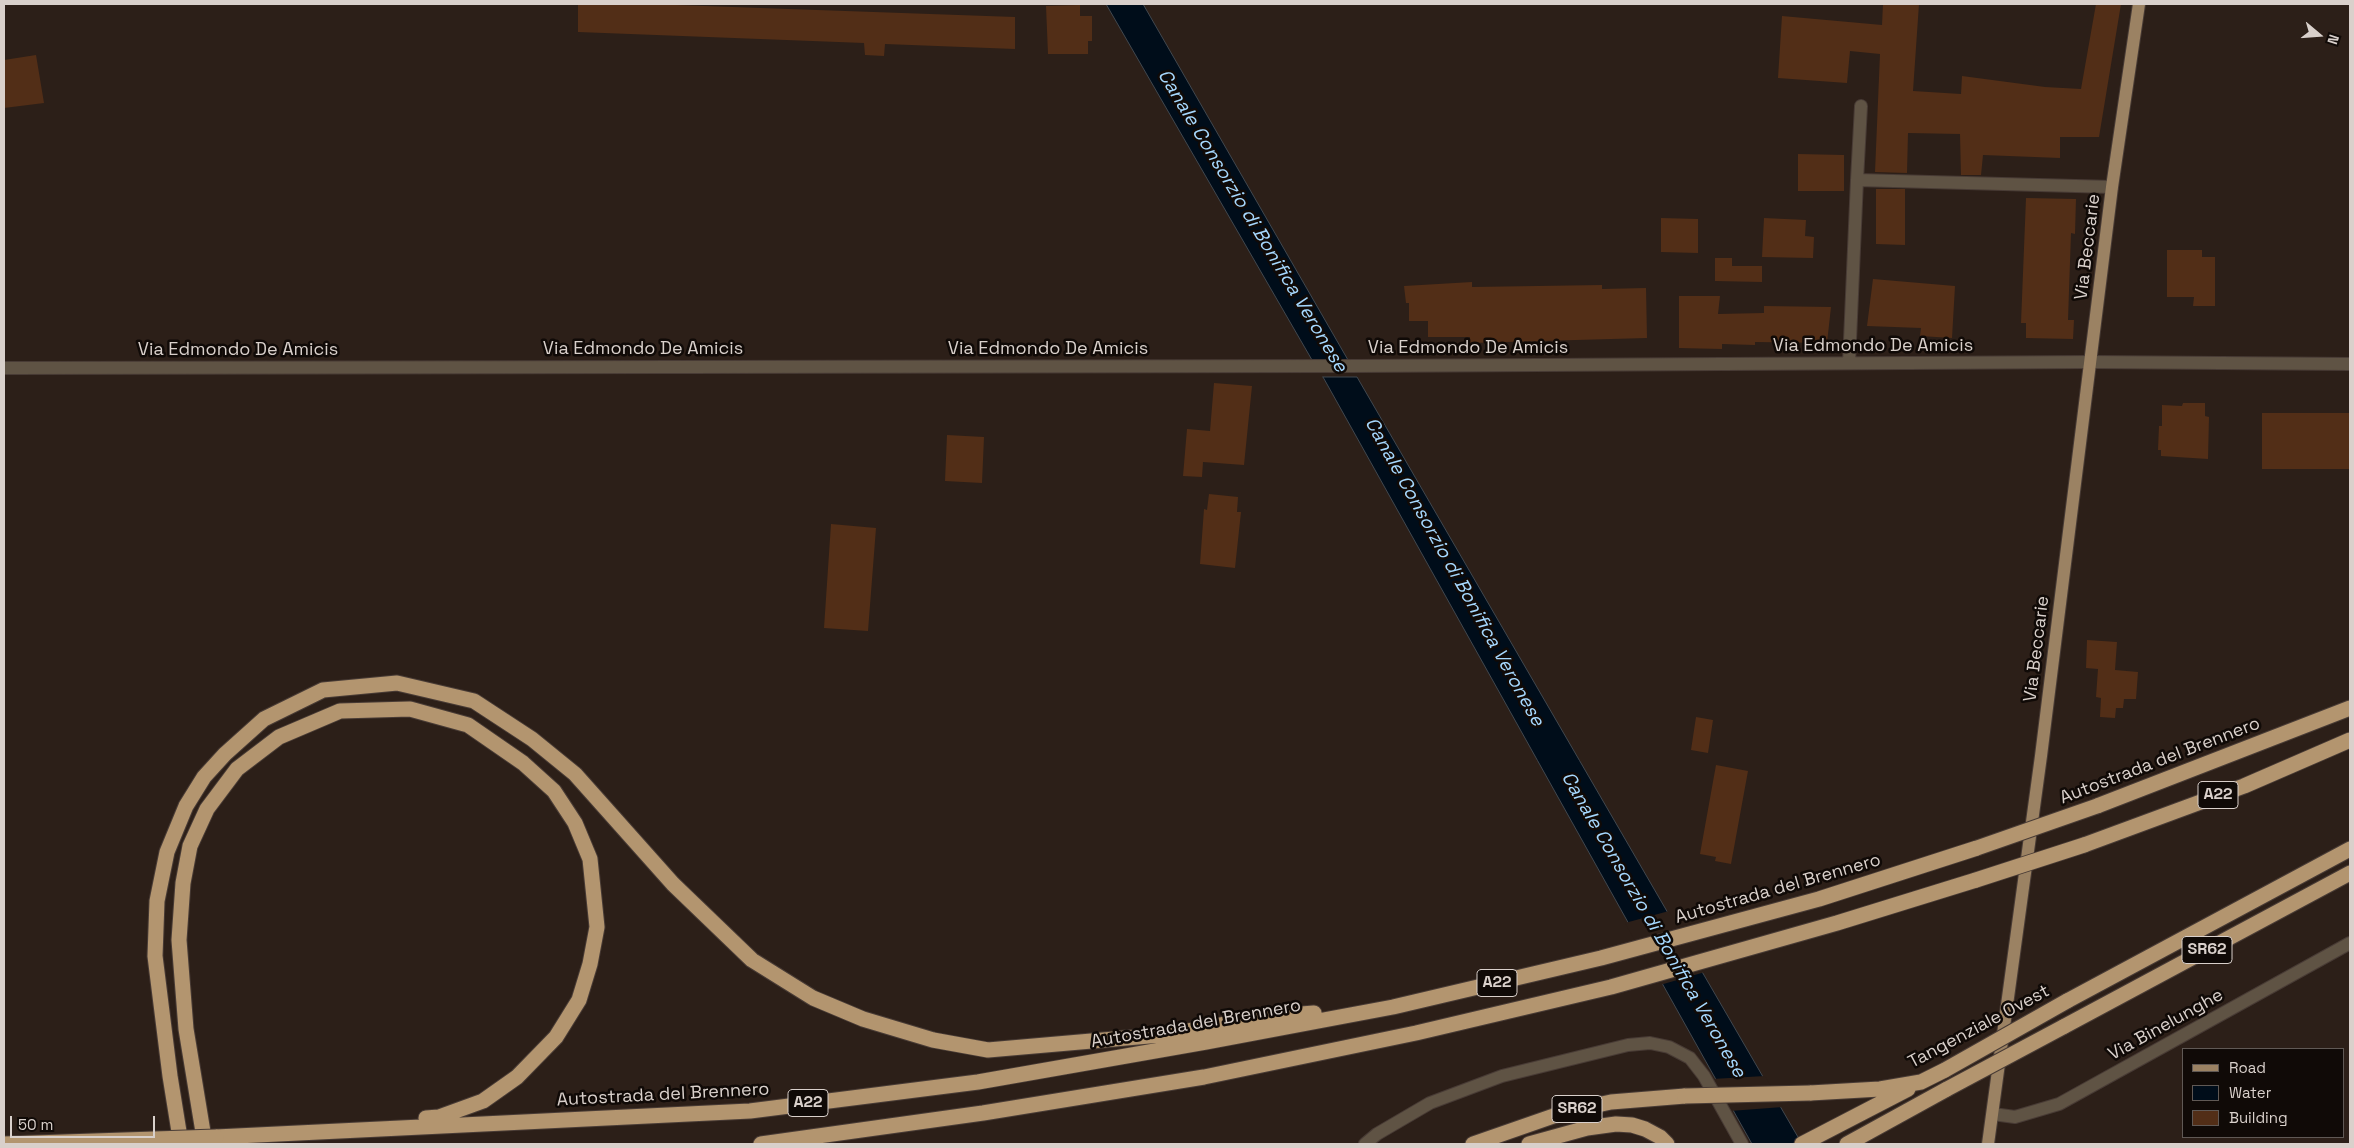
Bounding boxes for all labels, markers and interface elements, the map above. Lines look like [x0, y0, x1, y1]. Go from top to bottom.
north arrow [2294, 10, 2344, 60]
text: N [2323, 32, 2343, 47]
water label: Canale Consorzio di Bonifica Veronese [1152, 65, 1352, 377]
street label: Via Beccarie [2071, 193, 2105, 301]
street label: Via Edmondo De Amicis [1773, 335, 1973, 357]
street label: Via Edmondo De Amicis [1368, 337, 1568, 359]
street label: Via Edmondo De Amicis [543, 338, 743, 360]
street label: Via Edmondo De Amicis [948, 338, 1148, 360]
street label: Via Edmondo De Amicis [138, 339, 338, 361]
water label: Canale Consorzio di Bonifica Veronese [1359, 414, 1549, 730]
street label: Via Beccarie [2020, 595, 2054, 703]
street label: Autostrada del Brennero [2057, 713, 2263, 809]
water label: Canale Consorzio di Bonifica Veronese [1556, 768, 1750, 1082]
road number: A22 [2198, 782, 2238, 808]
street label: Autostrada del Brennero [1673, 849, 1883, 929]
road number: SR62 [2182, 936, 2232, 964]
road number: A22 [1477, 970, 1517, 996]
street label: Tangenziale Ovest [1905, 981, 2053, 1073]
street label: Via Binelunghe [2105, 984, 2227, 1066]
street label: Autostrada del Brennero [1089, 995, 1303, 1053]
legend [2182, 1048, 2344, 1138]
text: Road [2229, 1058, 2266, 1077]
street label: Autostrada del Brennero [556, 1079, 770, 1111]
text: Water [2229, 1083, 2271, 1102]
road number: A22 [788, 1090, 828, 1116]
road number: SR62 [1552, 1096, 1602, 1122]
scale bar [12, 1106, 158, 1138]
text: Building [2229, 1108, 2288, 1127]
text: 50 m [18, 1115, 53, 1134]

